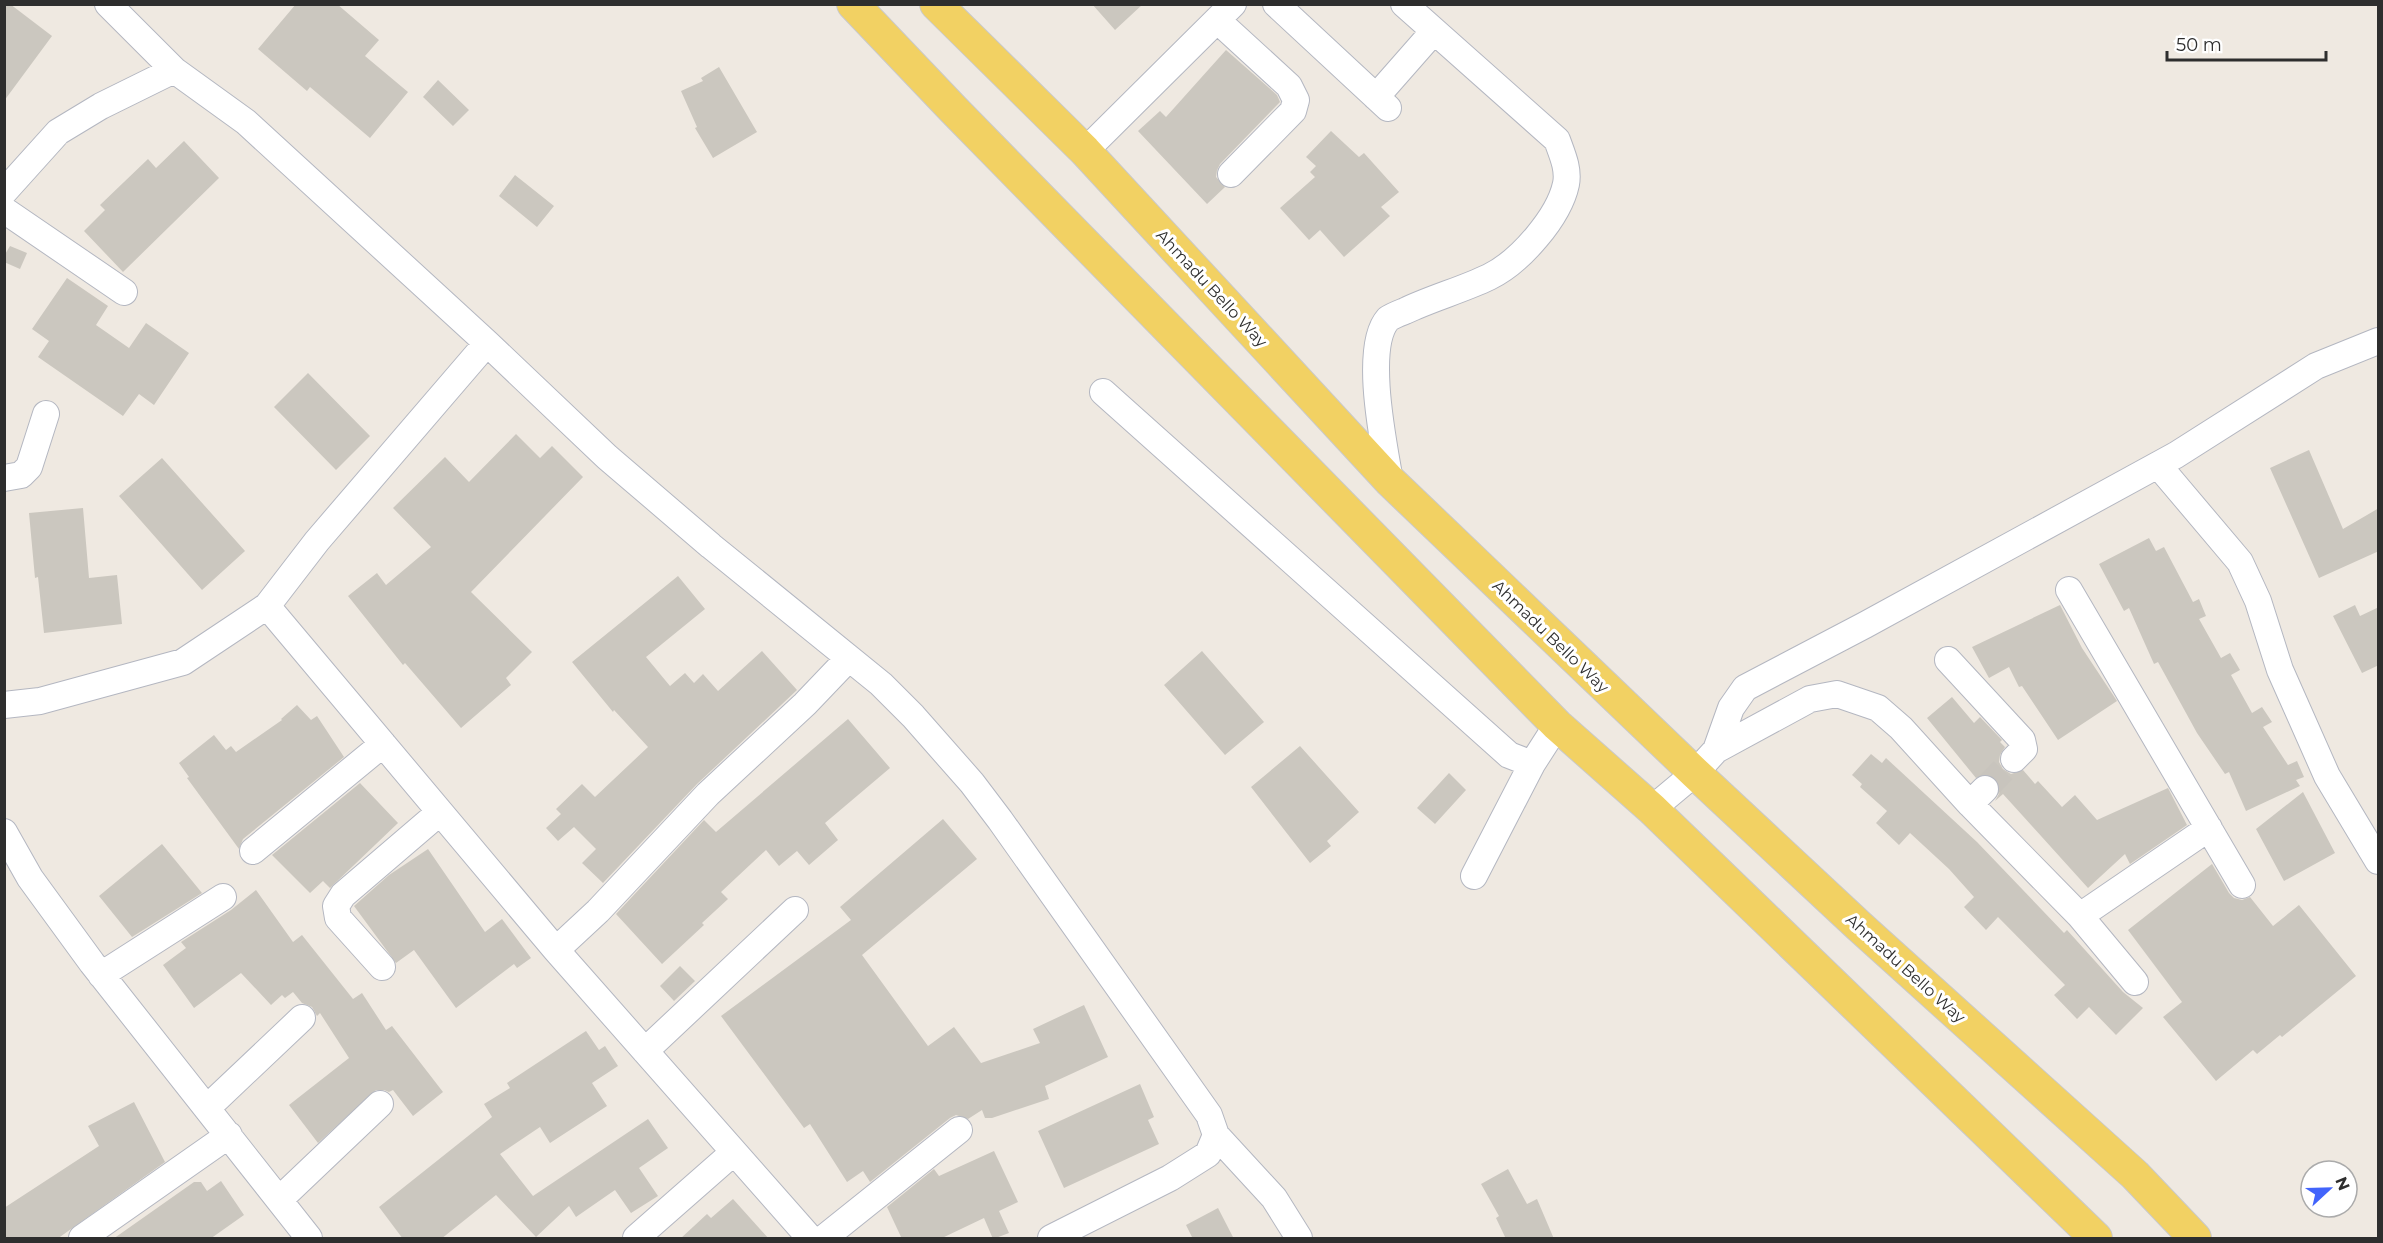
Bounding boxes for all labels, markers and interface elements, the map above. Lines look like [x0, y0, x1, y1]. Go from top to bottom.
scale bar [2167, 24, 2326, 62]
text: 50 m [2176, 34, 2222, 56]
street label: Ahmadu Bello Way [1152, 226, 1271, 351]
street label: Ahmadu Bello Way [1489, 576, 1613, 697]
street label: Ahmadu Bello Way [1842, 910, 1969, 1027]
north arrow [2299, 1159, 2359, 1219]
text: N [2331, 1174, 2354, 1193]

